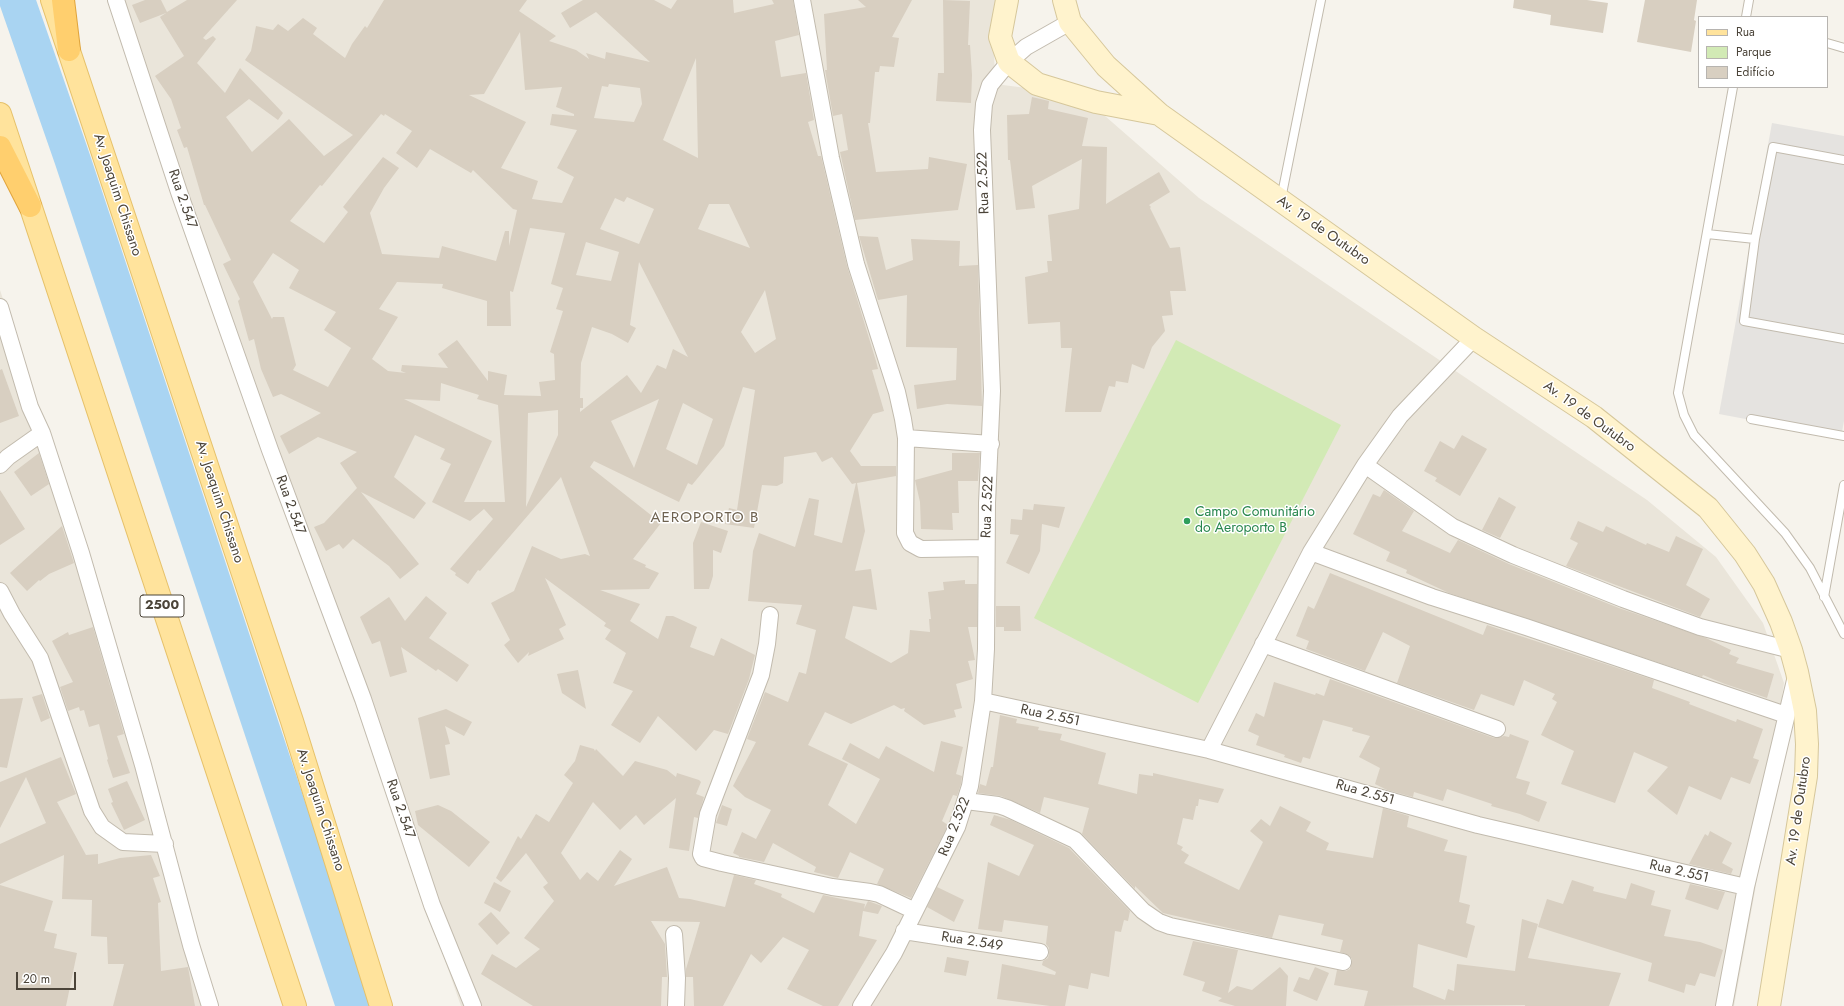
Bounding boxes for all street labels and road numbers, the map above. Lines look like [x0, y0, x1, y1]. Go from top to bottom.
street label: Av. Joaquim Chissano [89, 132, 145, 258]
street label: Rua 2.522 [975, 152, 993, 214]
street label: Rua 2.547 [164, 167, 200, 231]
street label: Av. 19 de Outubro [1273, 193, 1373, 269]
street label: Av. 19 de Outubro [1540, 378, 1638, 456]
street label: Av. Joaquim Chissano [191, 439, 247, 565]
street label: Rua 2.547 [272, 473, 308, 537]
street label: Rua 2.522 [979, 476, 997, 538]
road number: 2500 [140, 595, 184, 617]
street label: Rua 2.551 [1019, 702, 1081, 730]
street label: Av. Joaquim Chissano [292, 747, 348, 873]
street label: Av. 19 de Outubro [1783, 756, 1815, 866]
street label: Rua 2.547 [382, 777, 418, 841]
street label: Rua 2.551 [1334, 777, 1396, 809]
street label: Rua 2.522 [936, 795, 974, 859]
street label: Rua 2.551 [1648, 857, 1710, 887]
street label: Rua 2.549 [940, 929, 1004, 955]

